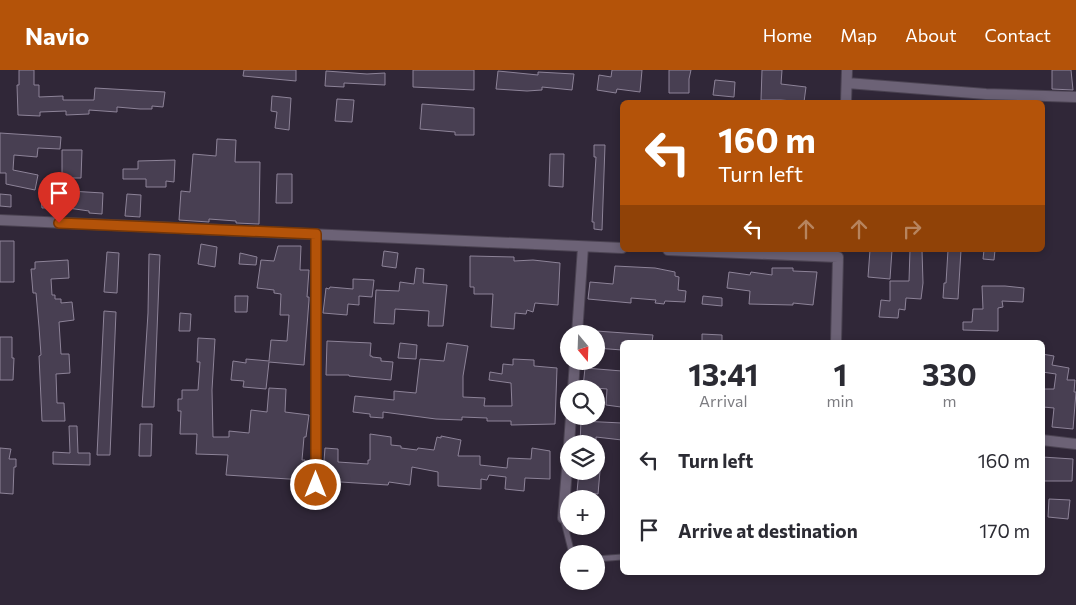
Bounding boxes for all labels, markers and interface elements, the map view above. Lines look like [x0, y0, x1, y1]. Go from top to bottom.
text: Navio [25, 21, 89, 50]
text: Home [763, 24, 812, 46]
text: Map [840, 24, 877, 46]
text: About [905, 24, 957, 46]
text: Contact [985, 24, 1051, 46]
text: 160 m [718, 117, 816, 160]
icon: left [635, 120, 700, 185]
text: Turn left [718, 160, 803, 187]
pin [38, 172, 80, 223]
icon: arrive [45, 179, 73, 207]
icon: left [739, 215, 767, 243]
icon: ahead [792, 215, 820, 243]
icon: ahead [845, 215, 873, 243]
icon: right [898, 215, 926, 243]
north arrow [560, 325, 605, 370]
map controls [560, 325, 605, 590]
text: 13:41 [688, 355, 758, 392]
text: 1 [833, 355, 847, 392]
text: 330 [922, 355, 977, 392]
button: search [560, 380, 605, 425]
text: Arrival [699, 391, 747, 410]
text: min [827, 391, 854, 410]
text: m [942, 391, 956, 410]
button: layers [560, 435, 605, 480]
icon: left [635, 446, 663, 474]
text: Turn left [678, 449, 753, 472]
text: 160 m [978, 449, 1030, 472]
position arrow [289, 458, 341, 510]
button: + [560, 490, 605, 535]
icon: arrive [635, 516, 663, 544]
text: Arrive at destination [678, 519, 858, 542]
text: 170 m [979, 519, 1030, 542]
button: − [560, 545, 605, 590]

